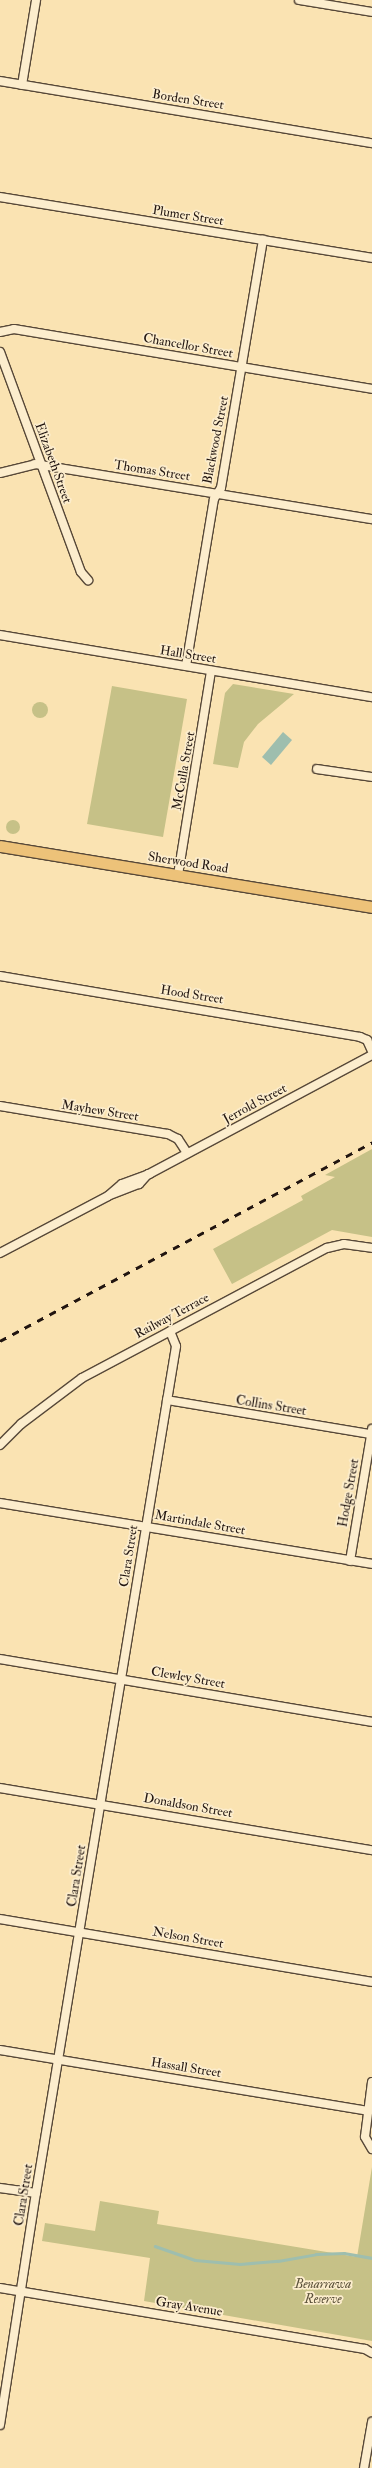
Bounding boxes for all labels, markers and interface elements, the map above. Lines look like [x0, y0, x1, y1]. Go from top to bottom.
street label: Borden Street [151, 87, 225, 113]
street label: Plumer Street [151, 203, 225, 229]
street label: Chancellor Street [142, 330, 234, 362]
street label: Blackwood Street [200, 395, 232, 485]
street label: Elizabeth Street [31, 421, 75, 505]
street label: Thomas Street [113, 457, 191, 485]
street label: Hall Street [159, 643, 217, 667]
street label: McCulla Street [169, 730, 199, 812]
street label: Sherwood Road [147, 849, 229, 877]
street label: Hood Street [159, 982, 225, 1008]
street label: Jerrold Street [220, 1081, 290, 1127]
street label: Mayhew Street [60, 1097, 140, 1125]
street label: Railway Terrace [132, 1290, 212, 1342]
street label: Collins Street [235, 1393, 307, 1419]
street label: Hodge Street [335, 1458, 363, 1528]
street label: Martindale Street [154, 1507, 246, 1539]
street label: Clara Street [116, 1524, 142, 1588]
street label: Clewley Street [150, 1664, 226, 1692]
street label: Donaldson Street [142, 1790, 234, 1822]
street label: Clara Street [64, 1844, 90, 1908]
street label: Nelson Street [151, 1924, 225, 1952]
street label: Hassall Street [150, 2055, 222, 2081]
street label: Clara Street [11, 2163, 37, 2227]
park label: Benarrawa Reserve [295, 2277, 351, 2308]
street label: Gray Avenue [155, 2294, 223, 2320]

